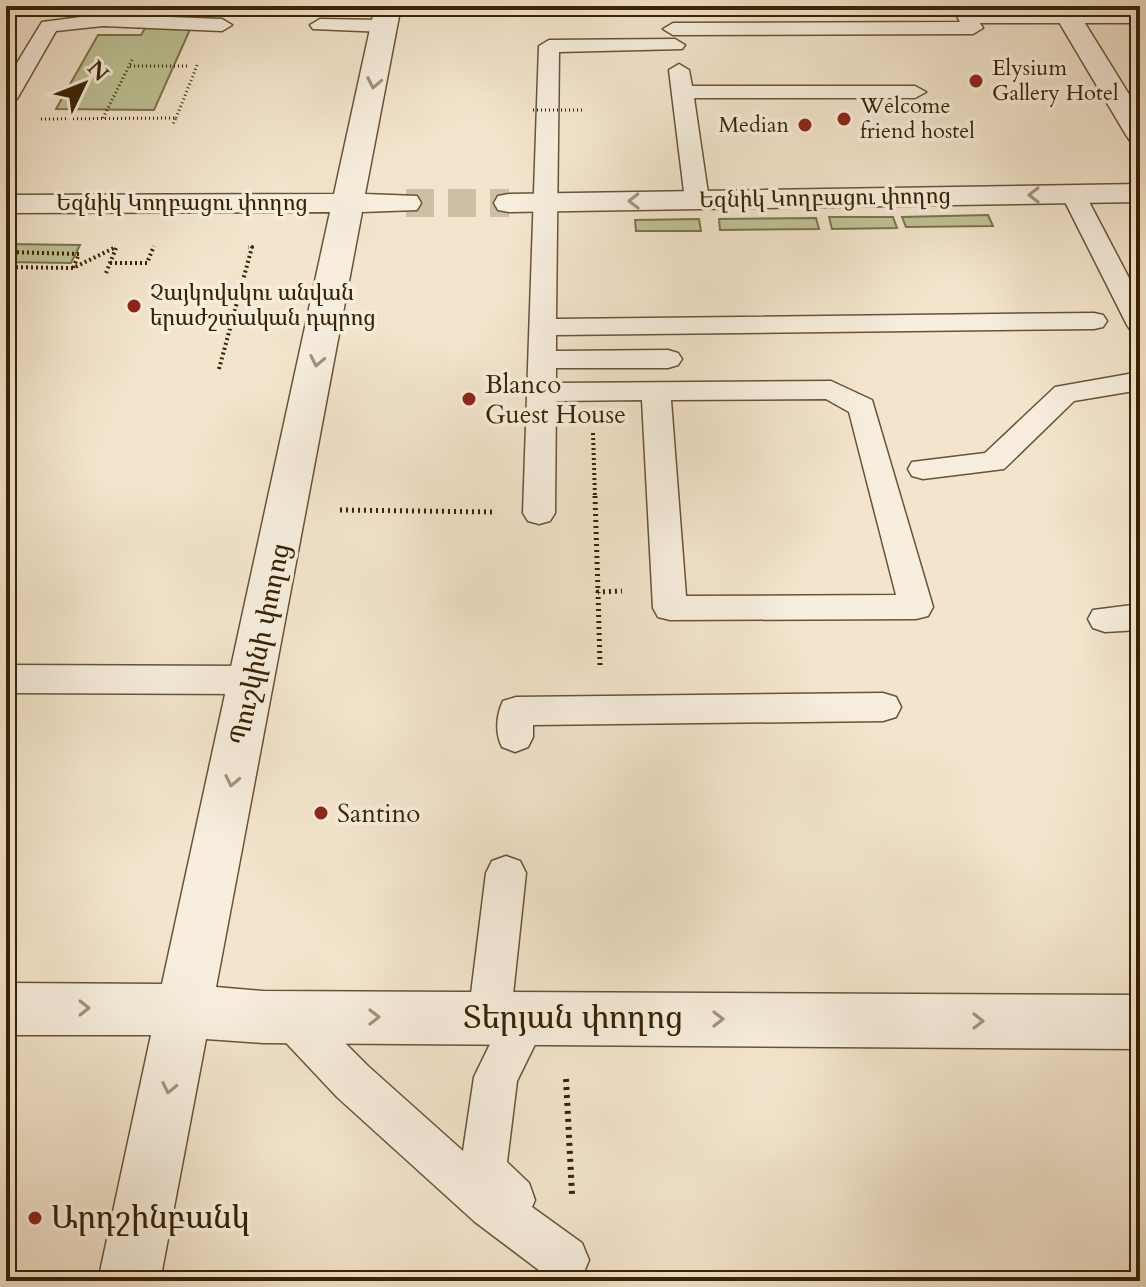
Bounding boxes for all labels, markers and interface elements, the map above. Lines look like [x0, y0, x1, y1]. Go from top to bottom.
north arrow [44, 44, 124, 124]
place label: Elysium Gallery Hotel [992, 53, 1119, 108]
text: N [80, 54, 115, 88]
marker: Elysium Gallery Hotel [967, 72, 985, 90]
one-way arrow [366, 75, 383, 89]
place label: Welcome friend hostel [859, 91, 975, 146]
place label: Median [718, 110, 789, 140]
marker: Welcome friend hostel [835, 110, 853, 128]
marker: Median [796, 116, 814, 134]
street label: Եզնիկ Կողբացու փողոց [699, 181, 951, 215]
one-way arrow [1027, 186, 1040, 204]
street label: Եզնիկ Կողբացու փողոց [56, 188, 308, 218]
one-way arrow [627, 192, 640, 210]
place label: Չայկովսկու անվան երաժշտական դպրոց [150, 278, 376, 333]
marker: Չայկովսկու անվան երաժշտական դպրոց [125, 297, 143, 315]
one-way arrow [310, 355, 327, 368]
place label: Blanco Guest House [485, 367, 626, 432]
marker: Blanco Guest House [460, 390, 478, 408]
street label: Պուշկինի փողոց [222, 540, 298, 748]
one-way arrow [224, 774, 241, 787]
place label: Santino [337, 796, 420, 831]
marker: Santino [312, 804, 330, 822]
street label: Տերյան փողոց [463, 996, 683, 1040]
one-way arrow [78, 999, 91, 1017]
one-way arrow [368, 1008, 381, 1026]
one-way arrow [712, 1010, 725, 1028]
one-way arrow [972, 1012, 985, 1030]
one-way arrow [161, 1080, 178, 1094]
place label: Արդշինբանկ [51, 1196, 250, 1240]
marker: Արդշինբանկ [26, 1209, 44, 1227]

